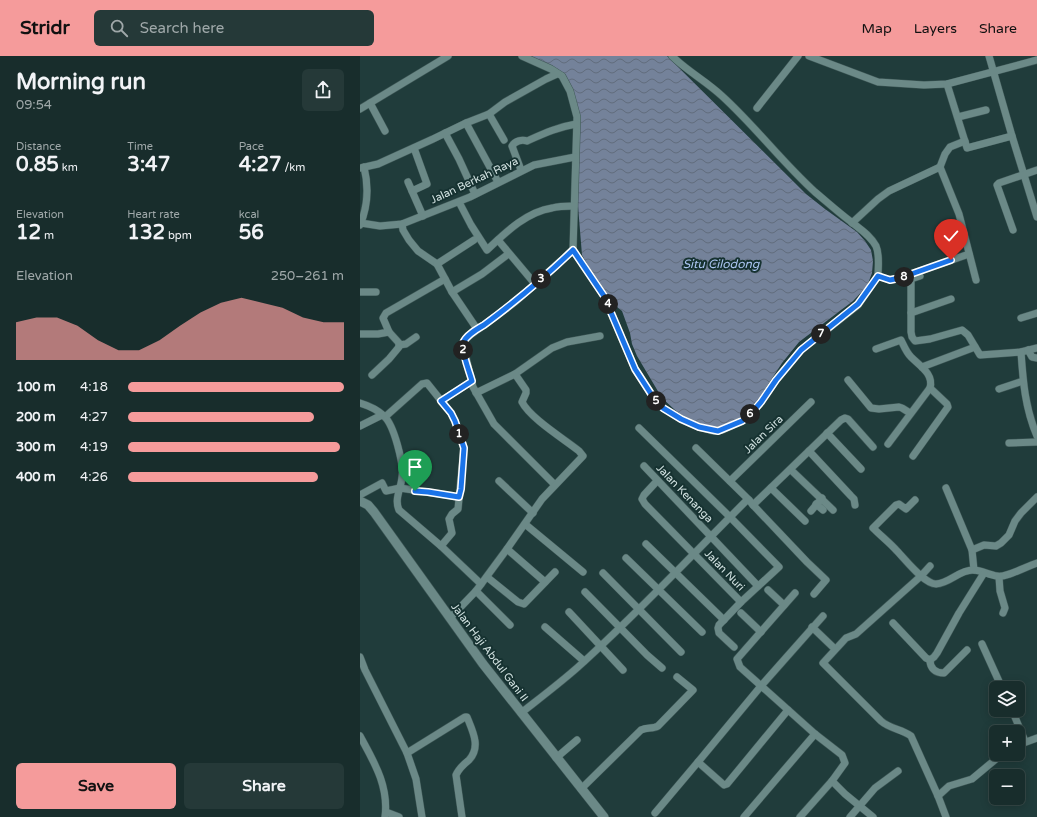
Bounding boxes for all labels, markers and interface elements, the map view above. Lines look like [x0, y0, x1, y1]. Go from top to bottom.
search box [94, 10, 374, 46]
text: Stridr [20, 17, 70, 39]
icon: search [108, 17, 130, 39]
text: Search here [140, 19, 224, 37]
text: Map [862, 20, 892, 37]
text: Layers [914, 20, 957, 37]
text: Share [979, 20, 1017, 37]
text: Morning run [16, 69, 146, 95]
button: share [302, 69, 344, 111]
text: 09:54 [16, 97, 52, 113]
text: Distance [16, 140, 61, 153]
text: Time [127, 140, 153, 153]
text: Pace [239, 140, 264, 153]
text: 0.85 [16, 153, 59, 177]
text: 3:47 [127, 153, 170, 177]
text: 4:27 [239, 153, 282, 177]
street label: Jalan Berkah Raya [428, 154, 520, 206]
text: km [59, 161, 78, 174]
text: /km [282, 161, 305, 174]
text: Elevation [16, 208, 64, 221]
text: Heart rate [127, 208, 180, 221]
text: kcal [239, 208, 259, 221]
pin [934, 219, 968, 260]
text: 12 [16, 221, 41, 245]
text: 132 [127, 221, 165, 245]
text: 56 [239, 221, 264, 245]
icon: check [940, 225, 962, 247]
text: m [41, 229, 54, 242]
text: bpm [165, 229, 192, 242]
water label: Situ Cilodong [683, 257, 761, 271]
pin: 8 [894, 267, 914, 287]
text: Elevation [16, 268, 73, 284]
text: 250–261 m [271, 268, 344, 284]
pin: 3 [531, 269, 551, 289]
text: 8 [901, 270, 907, 283]
text: 3 [538, 272, 544, 285]
pin: 4 [598, 294, 618, 314]
text: 4 [605, 297, 611, 310]
pin: 7 [811, 324, 831, 344]
text: 7 [818, 327, 824, 340]
pin: 2 [453, 340, 473, 360]
text: 2 [460, 343, 466, 356]
text: 100 m [16, 379, 56, 395]
text: 4:18 [80, 379, 108, 395]
pin: 5 [646, 391, 666, 411]
text: 5 [653, 394, 659, 407]
pin: 6 [740, 404, 760, 424]
text: 6 [747, 407, 753, 420]
text: 200 m [16, 409, 56, 425]
text: 4:27 [80, 409, 108, 425]
street label: Jalan Sira [741, 412, 786, 456]
pin: 1 [449, 424, 469, 444]
text: 1 [456, 427, 462, 440]
text: 300 m [16, 439, 56, 455]
text: 4:19 [80, 439, 108, 455]
pin [398, 450, 432, 491]
icon: arrive [404, 456, 426, 478]
street label: Jalan Kenanga [654, 461, 716, 525]
text: 400 m [16, 469, 56, 485]
text: 4:26 [80, 469, 108, 485]
street label: Jalan Nuri [702, 547, 747, 594]
street label: Jalan Haji Abdul Gani II [448, 600, 531, 704]
map controls [989, 681, 1025, 805]
button: layers [989, 681, 1025, 717]
button: + [989, 725, 1025, 761]
button: Save [16, 763, 176, 809]
button: Share [184, 763, 344, 809]
button: − [989, 769, 1025, 805]

